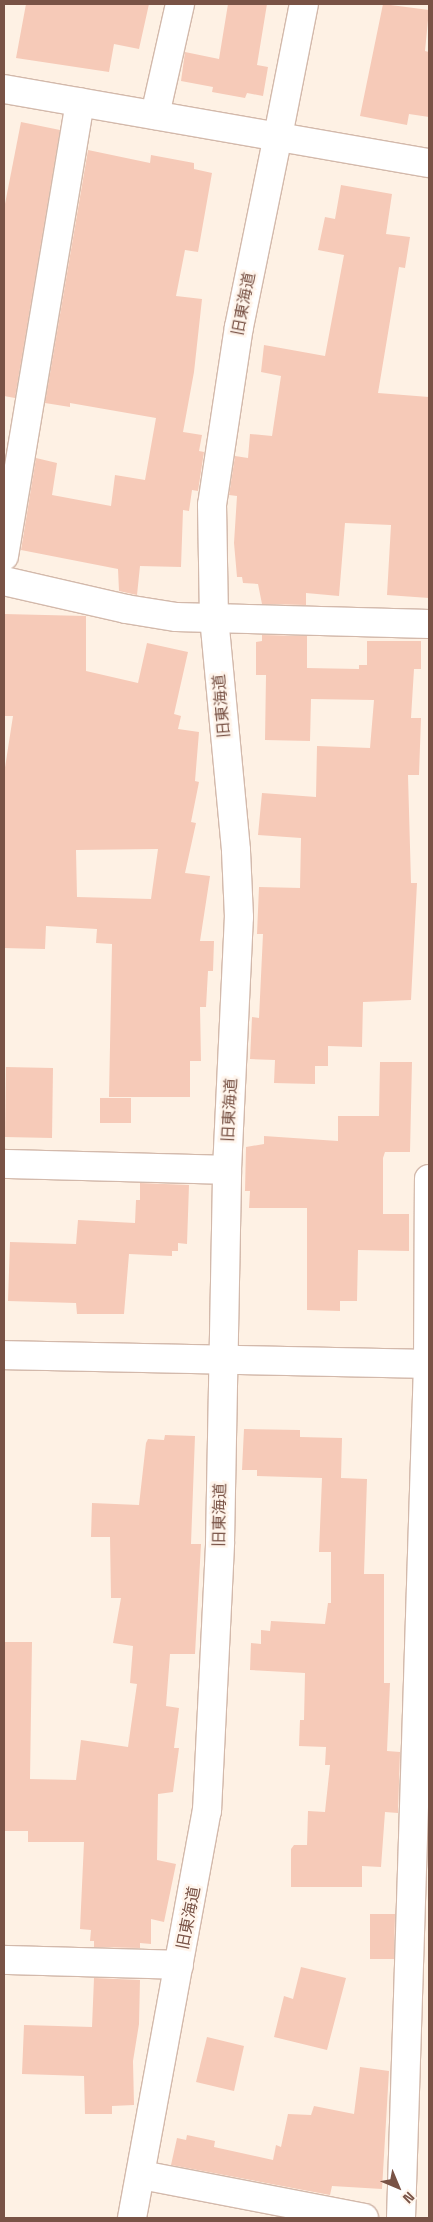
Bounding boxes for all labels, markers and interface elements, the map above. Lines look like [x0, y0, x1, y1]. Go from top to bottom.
street label: 旧東海道 [228, 271, 260, 337]
street label: 旧東海道 [210, 673, 234, 739]
street label: 旧東海道 [219, 1078, 241, 1142]
street label: 旧東海道 [210, 1483, 230, 1547]
street label: 旧東海道 [173, 1885, 205, 1951]
north arrow [373, 2162, 423, 2212]
text: N [399, 2188, 418, 2207]

